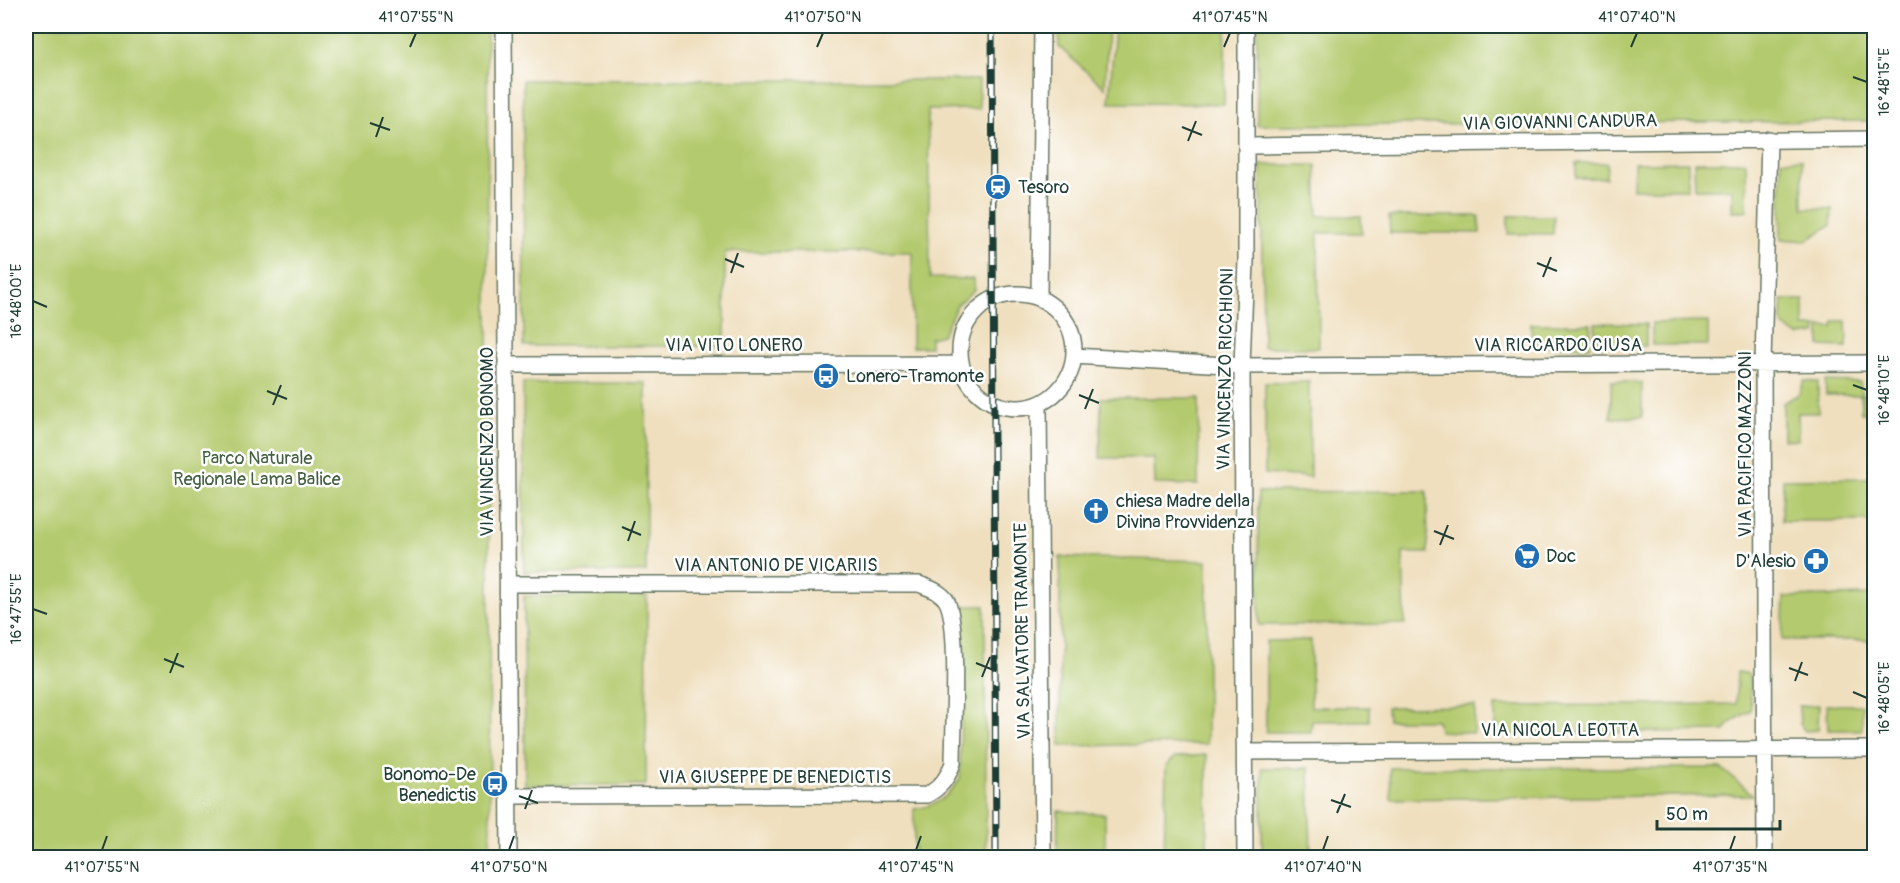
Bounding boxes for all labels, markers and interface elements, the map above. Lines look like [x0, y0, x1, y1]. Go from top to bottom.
text: 41°07'55"N [379, 8, 453, 27]
text: 41°07'50"N [785, 8, 861, 27]
text: 41°07'45"N [1192, 8, 1268, 27]
text: 41°07'40"N [1598, 8, 1676, 27]
text: 16°48'15"E [1875, 48, 1894, 116]
street label: VIA GIOVANNI CANDURA [1463, 109, 1658, 136]
station icon: Tesoro [983, 172, 1013, 202]
place label: Tesoro [1018, 176, 1070, 199]
text: 16°48'00"E [7, 263, 26, 338]
street label: VIA VINCENZO RICCHIONI [1212, 267, 1239, 471]
street label: VIA VITO LONERO [665, 334, 803, 357]
street label: VIA RICCARDO CIUSA [1474, 334, 1642, 357]
street label: VIA VINCENZO BONOMO [476, 347, 499, 537]
street label: VIA PACIFICO MAZZONI [1734, 351, 1757, 537]
text: 16°48'10"E [1875, 355, 1894, 425]
bus stop icon: Lonero-Tramonte [811, 361, 841, 391]
place label: Lonero-Tramonte [846, 365, 984, 388]
park label: Parco Naturale Regionale Lama Balice [173, 447, 341, 491]
place label: chiesa Madre della Divina Provvidenza [1116, 490, 1255, 534]
church icon: chiesa Madre della Divina Provvidenza [1081, 496, 1111, 526]
street label: VIA SALVATORE TRAMONTE [1009, 523, 1036, 739]
supermarket icon: Doc [1512, 541, 1542, 571]
place label: Doc [1546, 545, 1576, 568]
pharmacy icon: D'Alesio [1801, 546, 1831, 576]
place label: D'Alesio [1735, 550, 1796, 573]
street label: VIA ANTONIO DE VICARIIS [674, 554, 878, 577]
text: 16°47'55"E [7, 573, 26, 644]
text: 16°48'05"E [1875, 661, 1894, 734]
street label: VIA NICOLA LEOTTA [1481, 719, 1639, 742]
place label: Bonomo-De Benedictis [383, 763, 476, 807]
street label: VIA GIUSEPPE DE BENEDICTIS [659, 766, 891, 789]
bus stop icon: Bonomo-De Benedictis [480, 769, 510, 799]
scale bar [1657, 793, 1780, 831]
text: 50 m [1666, 803, 1708, 826]
text: 41°07'55"N [65, 858, 139, 877]
text: 41°07'50"N [471, 858, 547, 877]
text: 41°07'45"N [878, 858, 954, 877]
text: 41°07'40"N [1284, 858, 1362, 877]
text: 41°07'35"N [1692, 858, 1768, 877]

